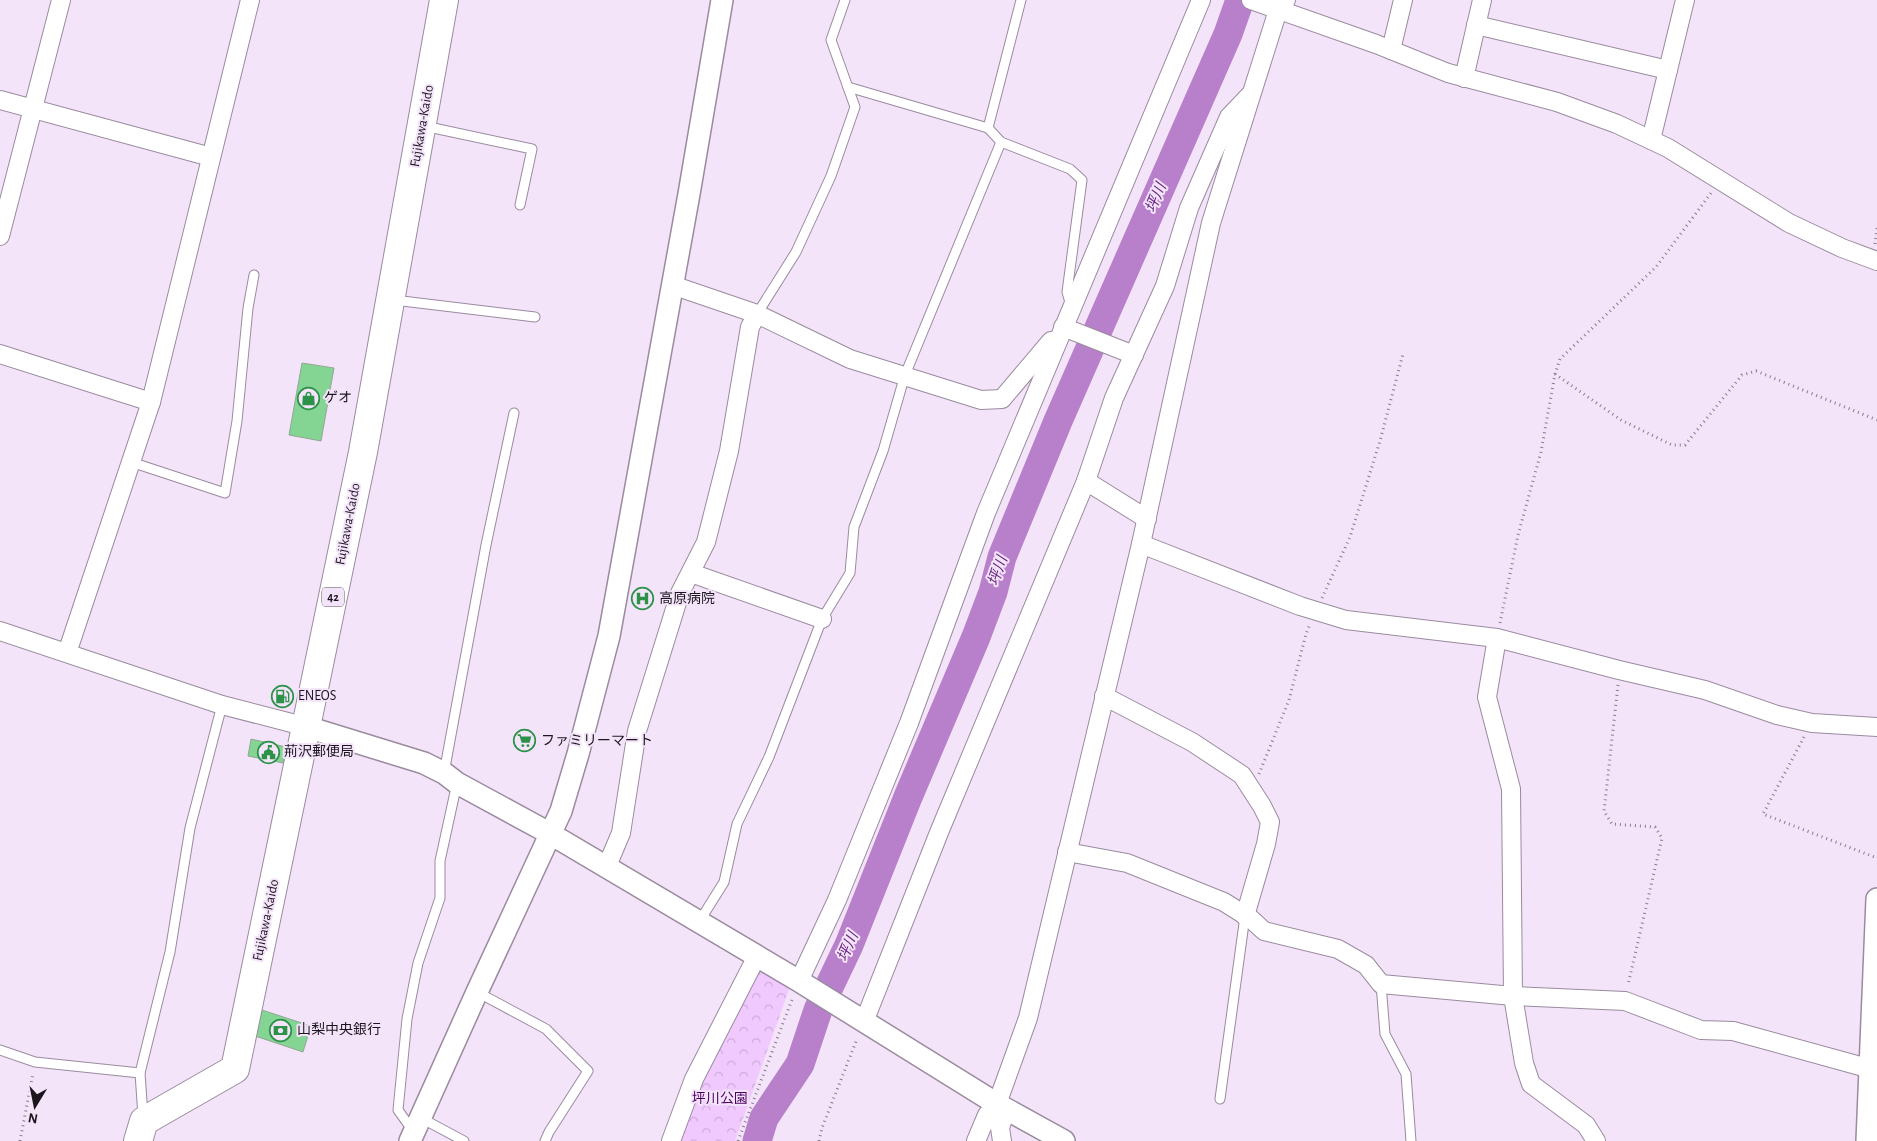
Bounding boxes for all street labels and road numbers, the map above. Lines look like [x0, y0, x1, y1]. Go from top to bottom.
street label: Fujikawa-Kaido [408, 84, 436, 168]
street label: Fujikawa-Kaido [333, 482, 363, 566]
road number: 42 [322, 588, 344, 606]
street label: Fujikawa-Kaido [251, 878, 282, 962]

